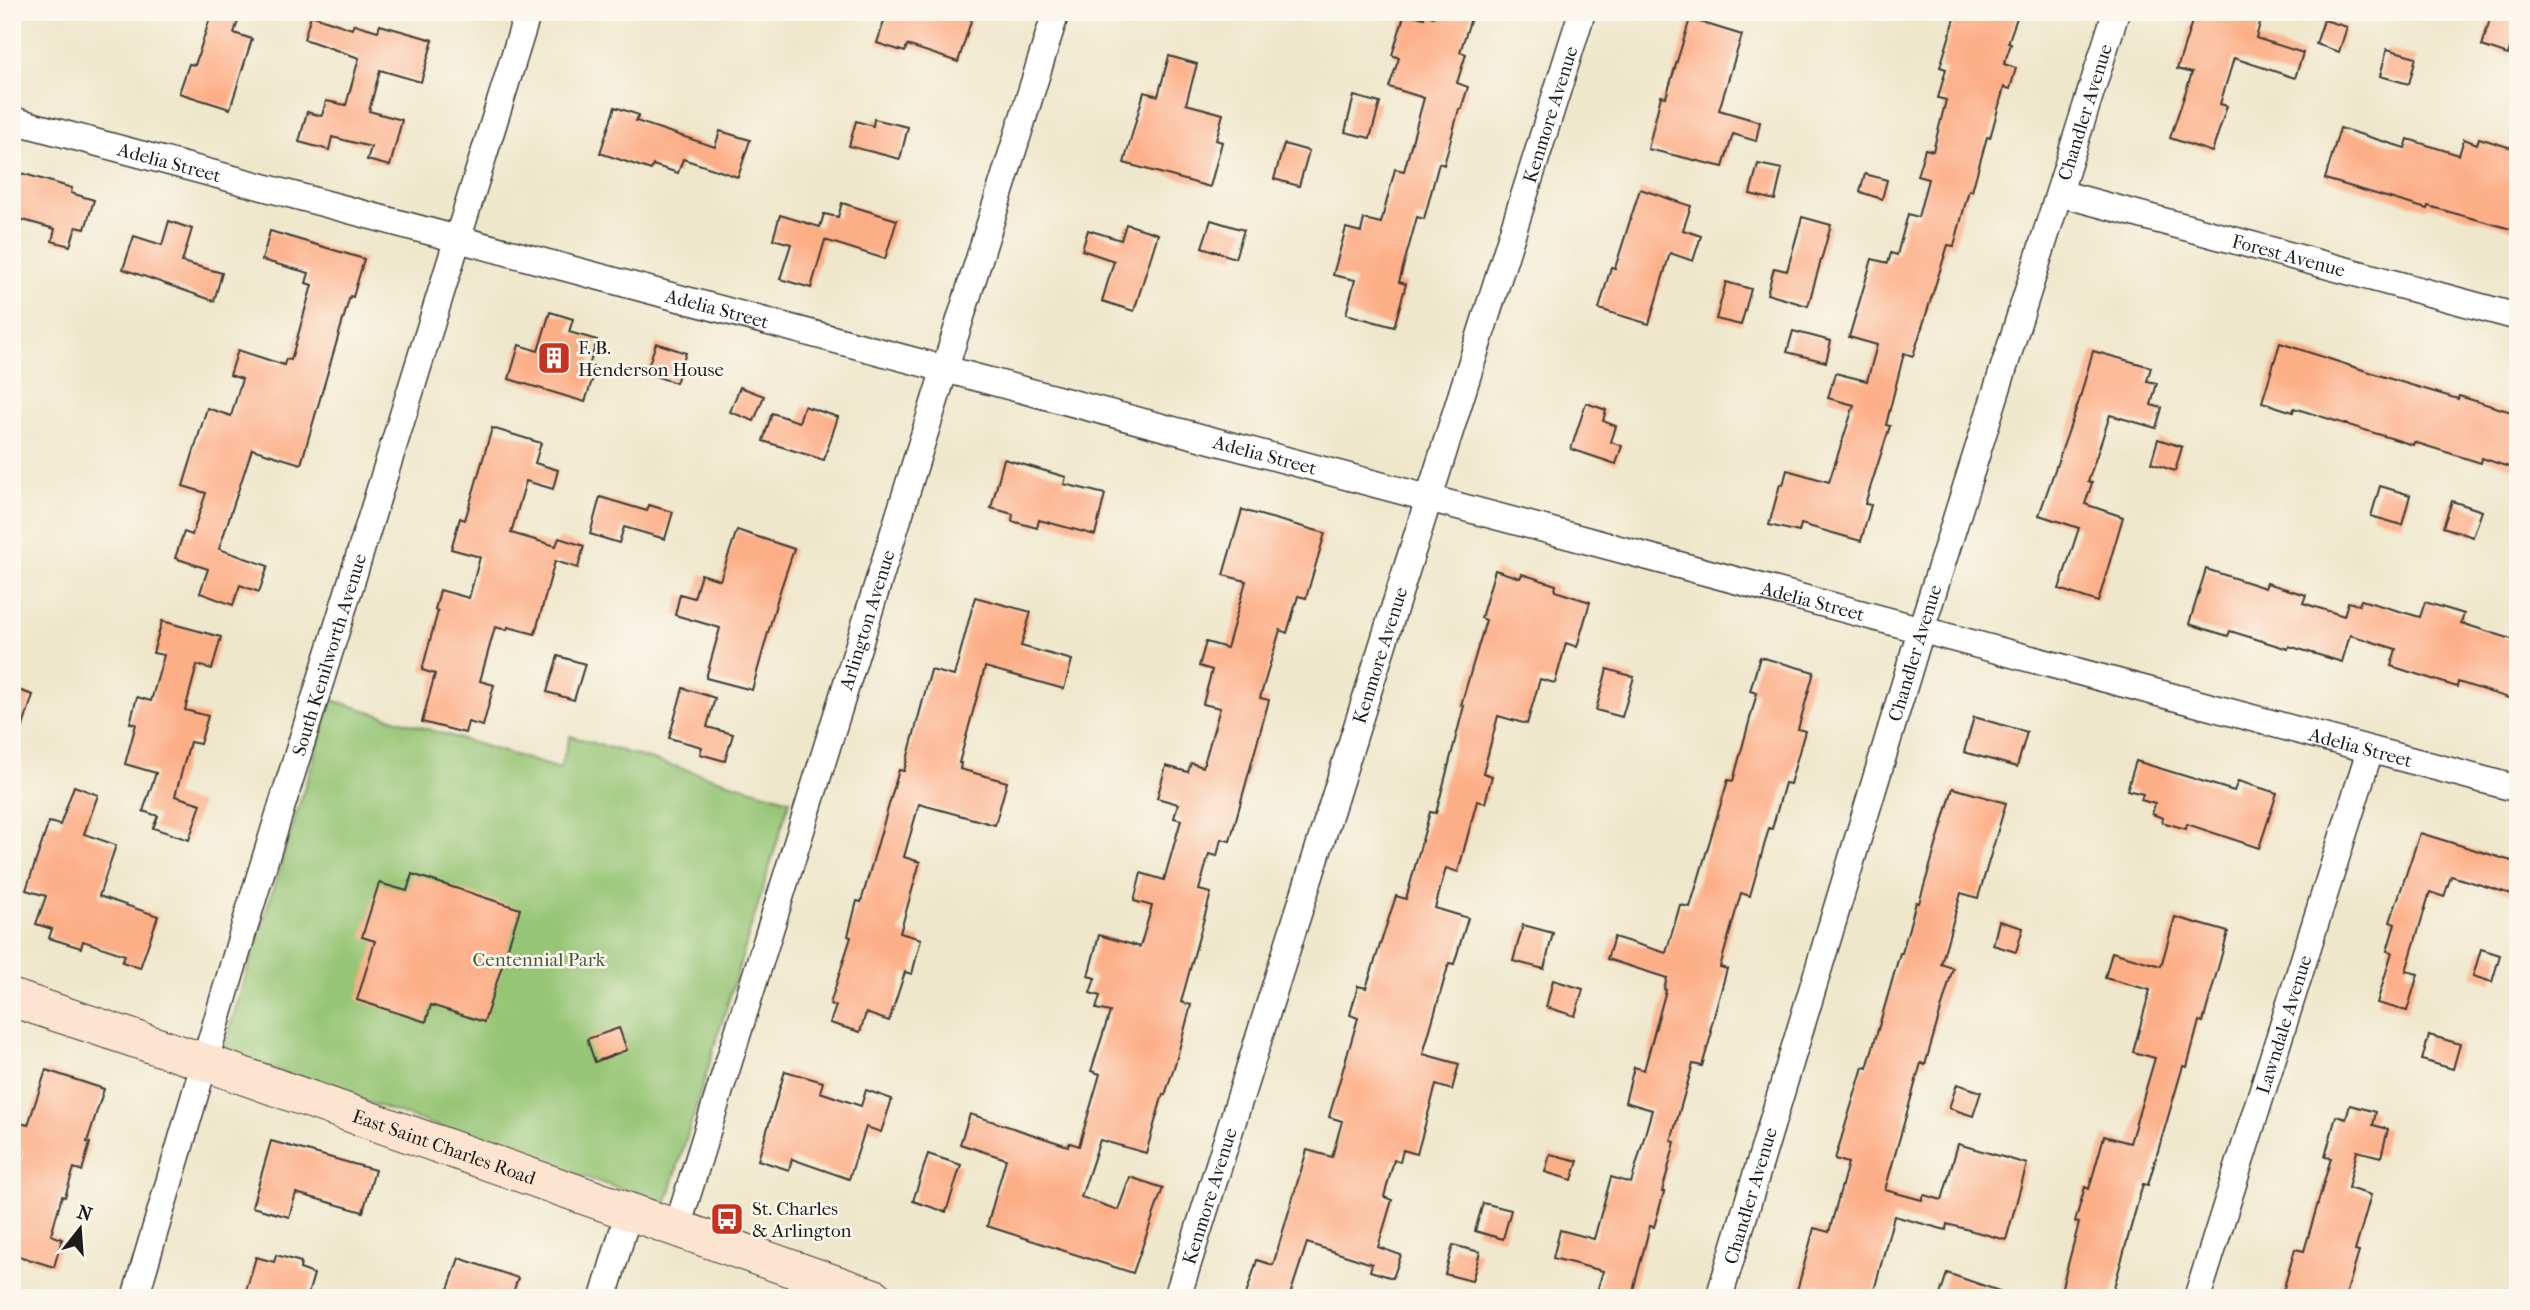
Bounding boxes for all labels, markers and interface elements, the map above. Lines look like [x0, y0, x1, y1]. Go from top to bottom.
street label: Chandler Avenue [2054, 41, 2117, 183]
street label: Kenmore Avenue [1519, 44, 1583, 186]
street label: Adelia Street [114, 138, 223, 187]
street label: Forest Avenue [2230, 230, 2347, 282]
street label: Adelia Street [662, 285, 771, 334]
place label: F. B. Henderson House [578, 337, 724, 381]
building icon: F. B. Henderson House [535, 339, 573, 377]
street label: Adelia Street [1210, 431, 1319, 480]
street label: Arlington Avenue [835, 547, 900, 694]
street label: South Kenilworth Avenue [288, 551, 371, 759]
street label: Adelia Street [1758, 577, 1867, 626]
street label: Chandler Avenue [1884, 582, 1947, 724]
street label: Kenmore Avenue [1349, 584, 1412, 726]
street label: Adelia Street [2305, 723, 2415, 772]
park label: Centennial Park [473, 949, 606, 971]
street label: Lawndale Avenue [2252, 953, 2317, 1097]
street label: East Saint Charles Road [349, 1105, 539, 1190]
street label: Kenmore Avenue [1178, 1125, 1242, 1267]
street label: Chandler Avenue [1720, 1125, 1782, 1267]
north arrow [46, 1194, 116, 1264]
place label: St. Charles & Arlington [752, 1198, 852, 1242]
bus stop icon: St. Charles & Arlington [708, 1200, 746, 1238]
text: N [75, 1201, 95, 1226]

